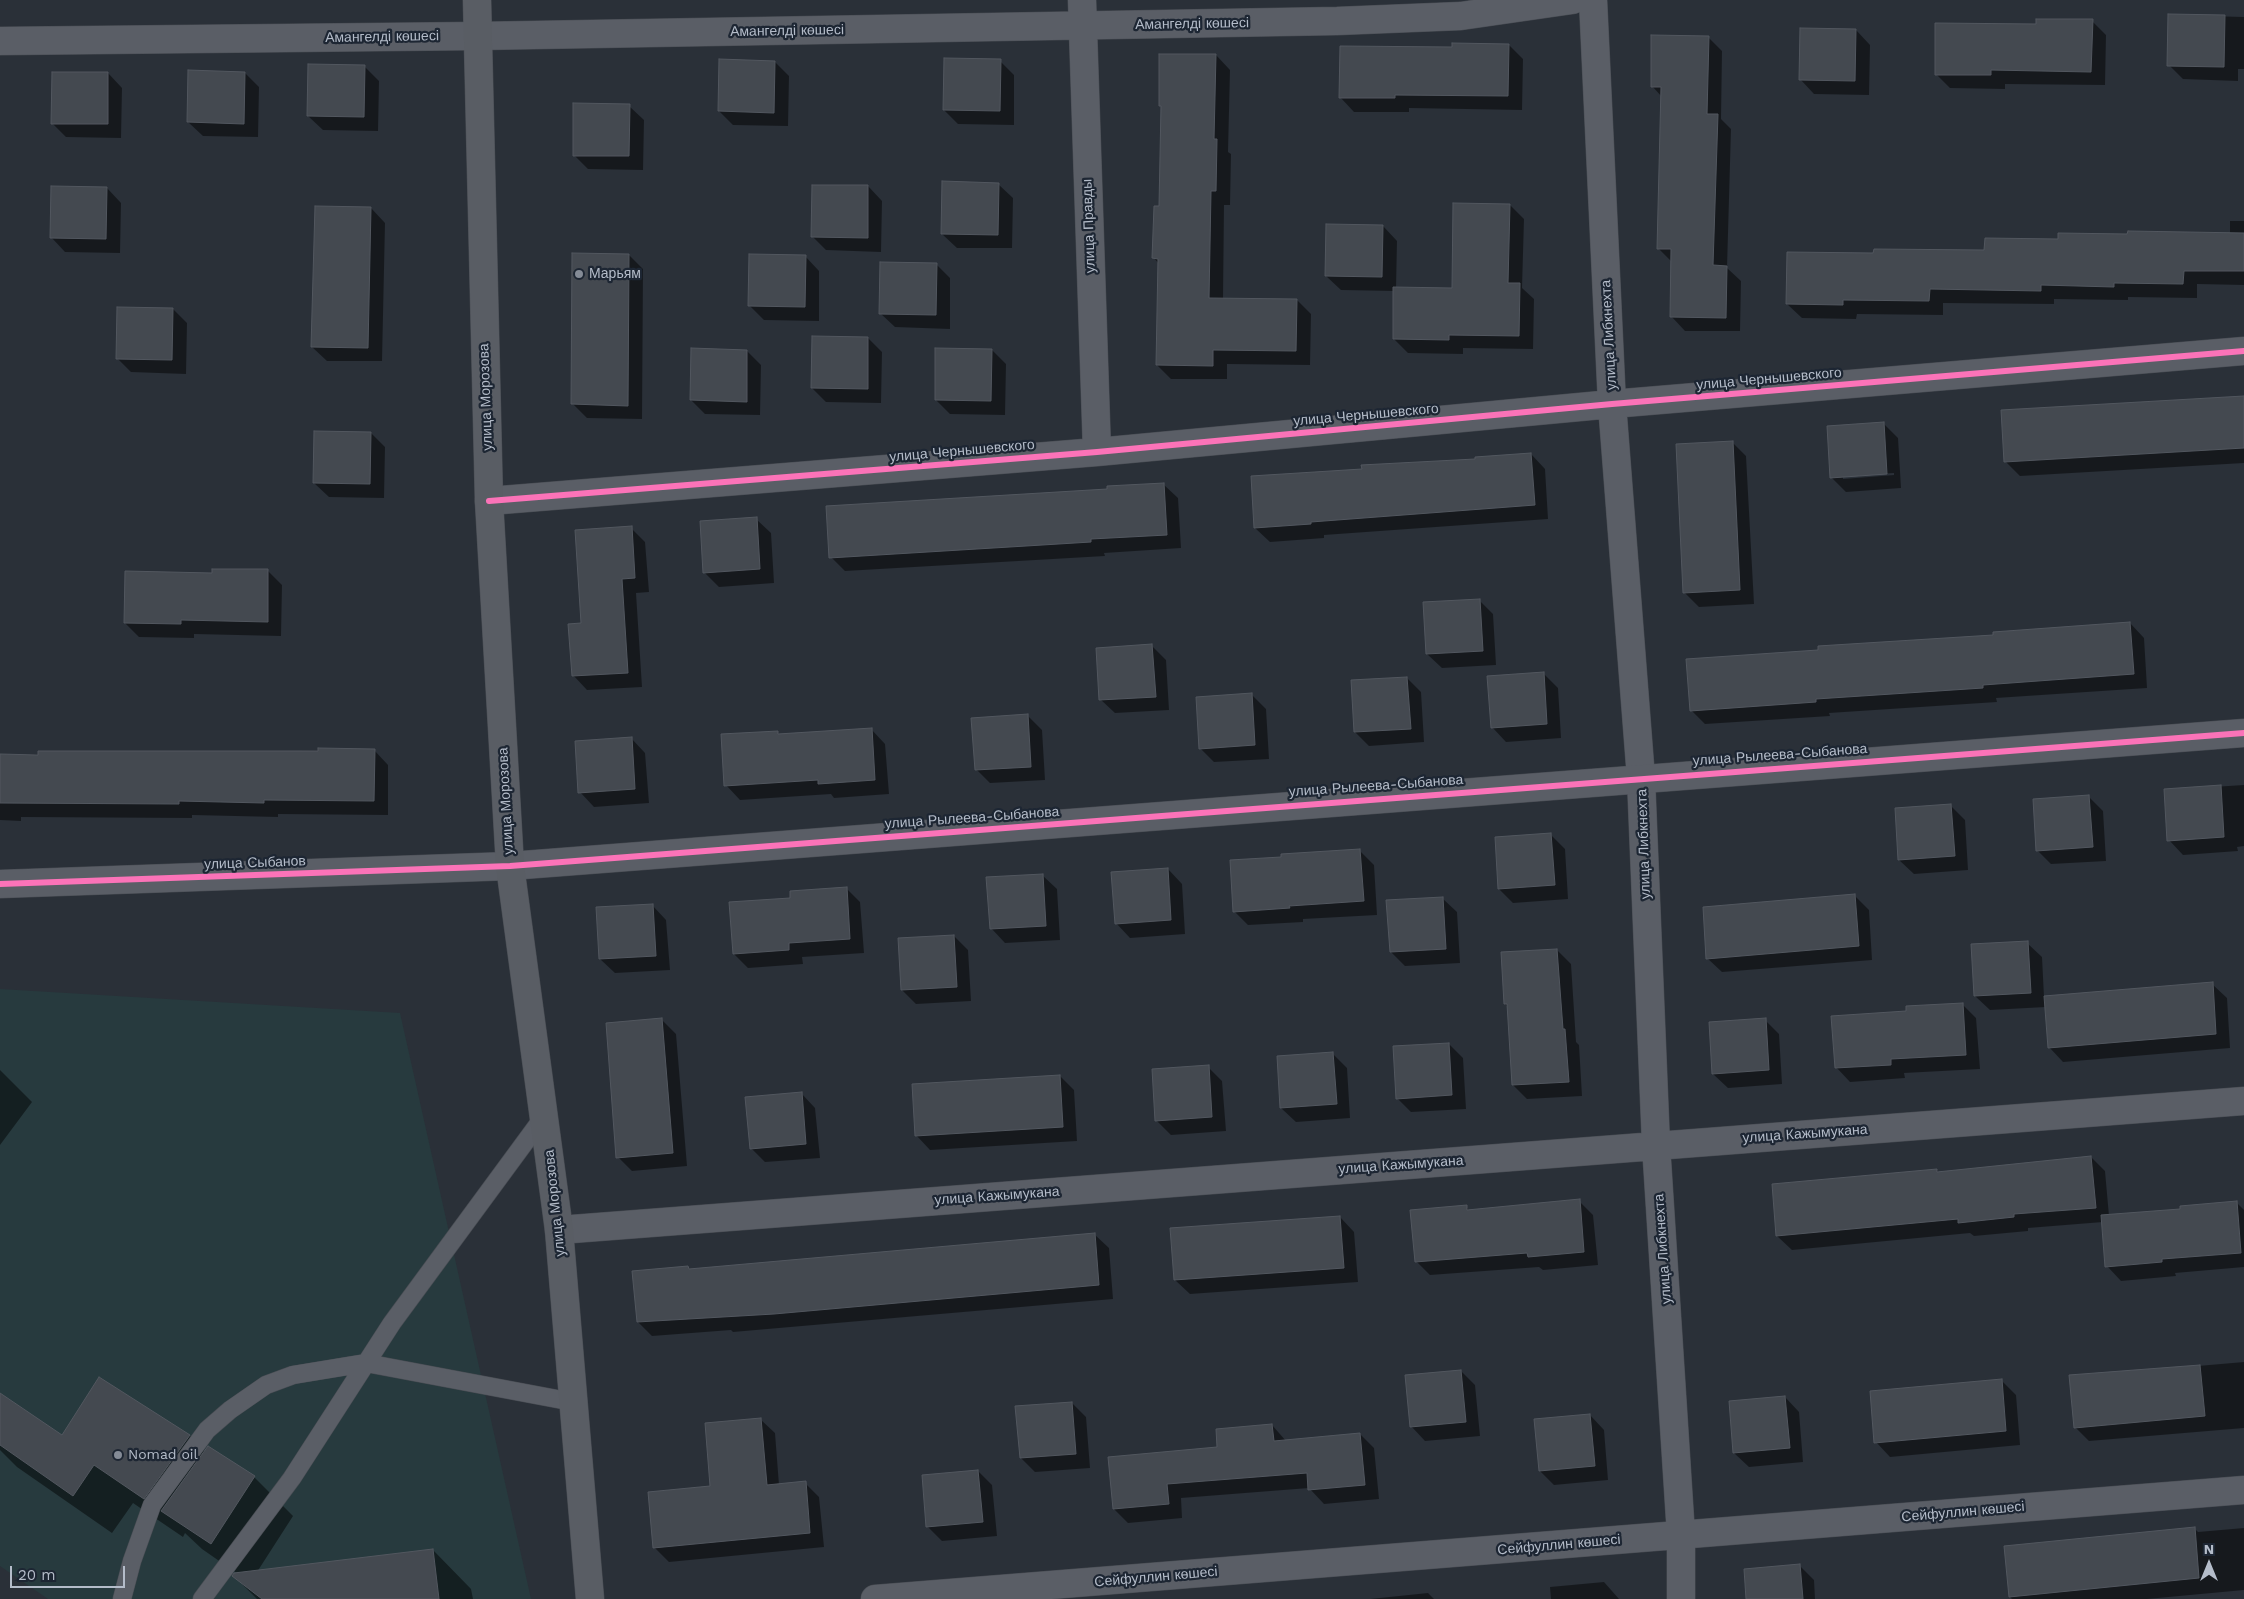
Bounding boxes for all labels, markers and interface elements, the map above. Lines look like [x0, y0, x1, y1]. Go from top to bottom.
street label: Амангелді көшесі [1135, 15, 1249, 33]
street label: Амангелді көшесі [730, 22, 844, 40]
street label: Амангелді көшесі [325, 28, 439, 46]
street label: улица Правды [1079, 179, 1099, 273]
place label: Марьям [589, 266, 641, 282]
marker: Марьям [573, 268, 585, 280]
street label: улица Либкнехта [1598, 279, 1620, 391]
street label: улица Морозова [476, 343, 496, 451]
street label: улица Чернышевского [1696, 364, 1842, 394]
street label: улица Чернышевского [1293, 400, 1439, 430]
street label: улица Чернышевского [889, 436, 1035, 466]
street label: улица Рылеева-Сыбанова [1692, 741, 1868, 769]
street label: улица Морозова [495, 747, 517, 855]
street label: улица Рылеева-Сыбанова [1288, 772, 1464, 800]
street label: улица Либкнехта [1634, 788, 1654, 900]
street label: улица Рылеева-Сыбанова [884, 804, 1060, 832]
street label: улица Сыбанов [204, 853, 306, 873]
street label: улица Кажымукана [1742, 1121, 1868, 1147]
street label: улица Морозова [541, 1149, 569, 1257]
street label: улица Кажымукана [1338, 1152, 1464, 1178]
street label: улица Кажымукана [934, 1183, 1060, 1209]
street label: улица Либкнехта [1651, 1193, 1675, 1305]
place label: Nomad oil [128, 1447, 198, 1463]
marker: Nomad oil [112, 1449, 124, 1461]
street label: Сейфуллин көшесі [1901, 1498, 2025, 1526]
street label: Сейфуллин көшесі [1497, 1531, 1621, 1559]
north arrow [2184, 1539, 2234, 1589]
text: N [2204, 1541, 2214, 1557]
scale bar [12, 1556, 128, 1588]
street label: Сейфуллин көшесі [1094, 1563, 1218, 1591]
text: 20 m [18, 1566, 56, 1584]

